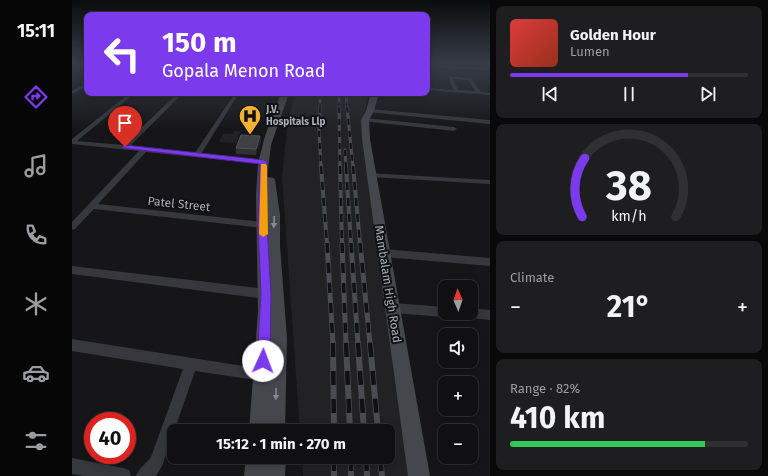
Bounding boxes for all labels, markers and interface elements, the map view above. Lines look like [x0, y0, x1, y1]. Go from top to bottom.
text: 15:11 [17, 20, 55, 42]
text: 150 m [162, 26, 237, 59]
text: Golden Hour [570, 26, 656, 44]
icon: left [96, 28, 148, 80]
text: Lumen [570, 44, 610, 59]
text: Gopala Menon Road [162, 60, 325, 82]
icon: directions [22, 83, 50, 111]
icon: previous [539, 83, 561, 105]
icon: pause [618, 83, 640, 105]
icon: next [697, 83, 719, 105]
hospital icon: J.V. Hospitals Llp [237, 103, 263, 136]
place label: J.V. Hospitals Llp [265, 104, 325, 128]
pin [108, 106, 142, 147]
icon: arrive [114, 112, 136, 134]
icon: music [22, 152, 50, 180]
text: 38 [605, 161, 652, 211]
street label: Patel Street [147, 194, 212, 214]
text: km/h [611, 208, 647, 225]
one-way arrow [271, 216, 277, 229]
icon: phone [22, 221, 50, 249]
street label: Mambalam High Road [372, 224, 404, 344]
text: Climate [510, 270, 554, 285]
north arrow [438, 280, 478, 320]
map controls [438, 280, 478, 464]
text: 21° [607, 289, 651, 325]
icon: climate [22, 290, 50, 318]
text: − [510, 294, 521, 321]
text: + [737, 294, 748, 321]
button: sound [438, 328, 478, 368]
position arrow [242, 340, 284, 382]
icon: car [22, 359, 50, 387]
button: + [438, 376, 478, 416]
text: Range · 82% [510, 381, 580, 396]
one-way arrow [273, 388, 279, 401]
text: 410 km [510, 400, 605, 436]
speed limit sign: 40 [84, 412, 136, 464]
button: − [438, 424, 478, 464]
icon: filters [22, 427, 50, 455]
text: 15:12 · 1 min · 270 m [216, 435, 346, 453]

